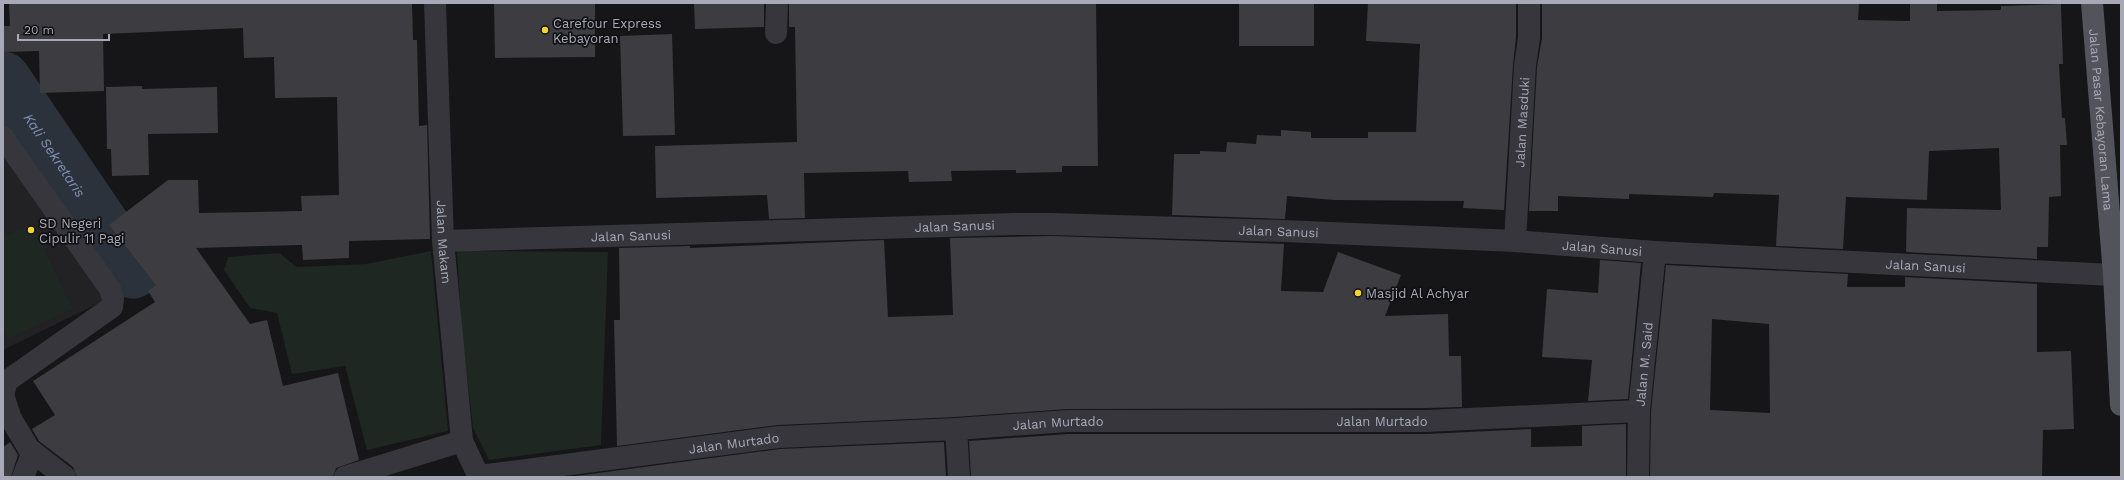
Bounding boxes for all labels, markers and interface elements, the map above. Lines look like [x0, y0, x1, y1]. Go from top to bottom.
scale bar [18, 16, 109, 42]
place label: Carefour Express Kebayoran [553, 16, 662, 46]
text: 20 m [24, 23, 54, 37]
marker: Carefour Express Kebayoran [540, 25, 550, 35]
street label: Jalan Pasar Kebayoran Lama [2086, 28, 2116, 212]
street label: Jalan Masduki [1512, 77, 1532, 168]
water label: Kali Sekretaris [21, 110, 89, 200]
street label: Jalan Makam [434, 200, 454, 284]
place label: SD Negeri Cipulir 11 Pagi [39, 216, 124, 246]
street label: Jalan Sanusi [914, 218, 995, 235]
street label: Jalan Sanusi [1238, 223, 1319, 240]
marker: SD Negeri Cipulir 11 Pagi [26, 225, 36, 235]
street label: Jalan Sanusi [591, 227, 671, 245]
street label: Jalan Sanusi [1561, 238, 1643, 259]
street label: Jalan Sanusi [1885, 257, 1966, 276]
place label: Masjid Al Achyar [1366, 286, 1469, 301]
marker: Masjid Al Achyar [1353, 288, 1363, 298]
street label: Jalan M. Said [1633, 321, 1656, 407]
street label: Jalan Murtado [1012, 414, 1104, 433]
street label: Jalan Murtado [1336, 414, 1428, 429]
street label: Jalan Murtado [688, 430, 780, 457]

